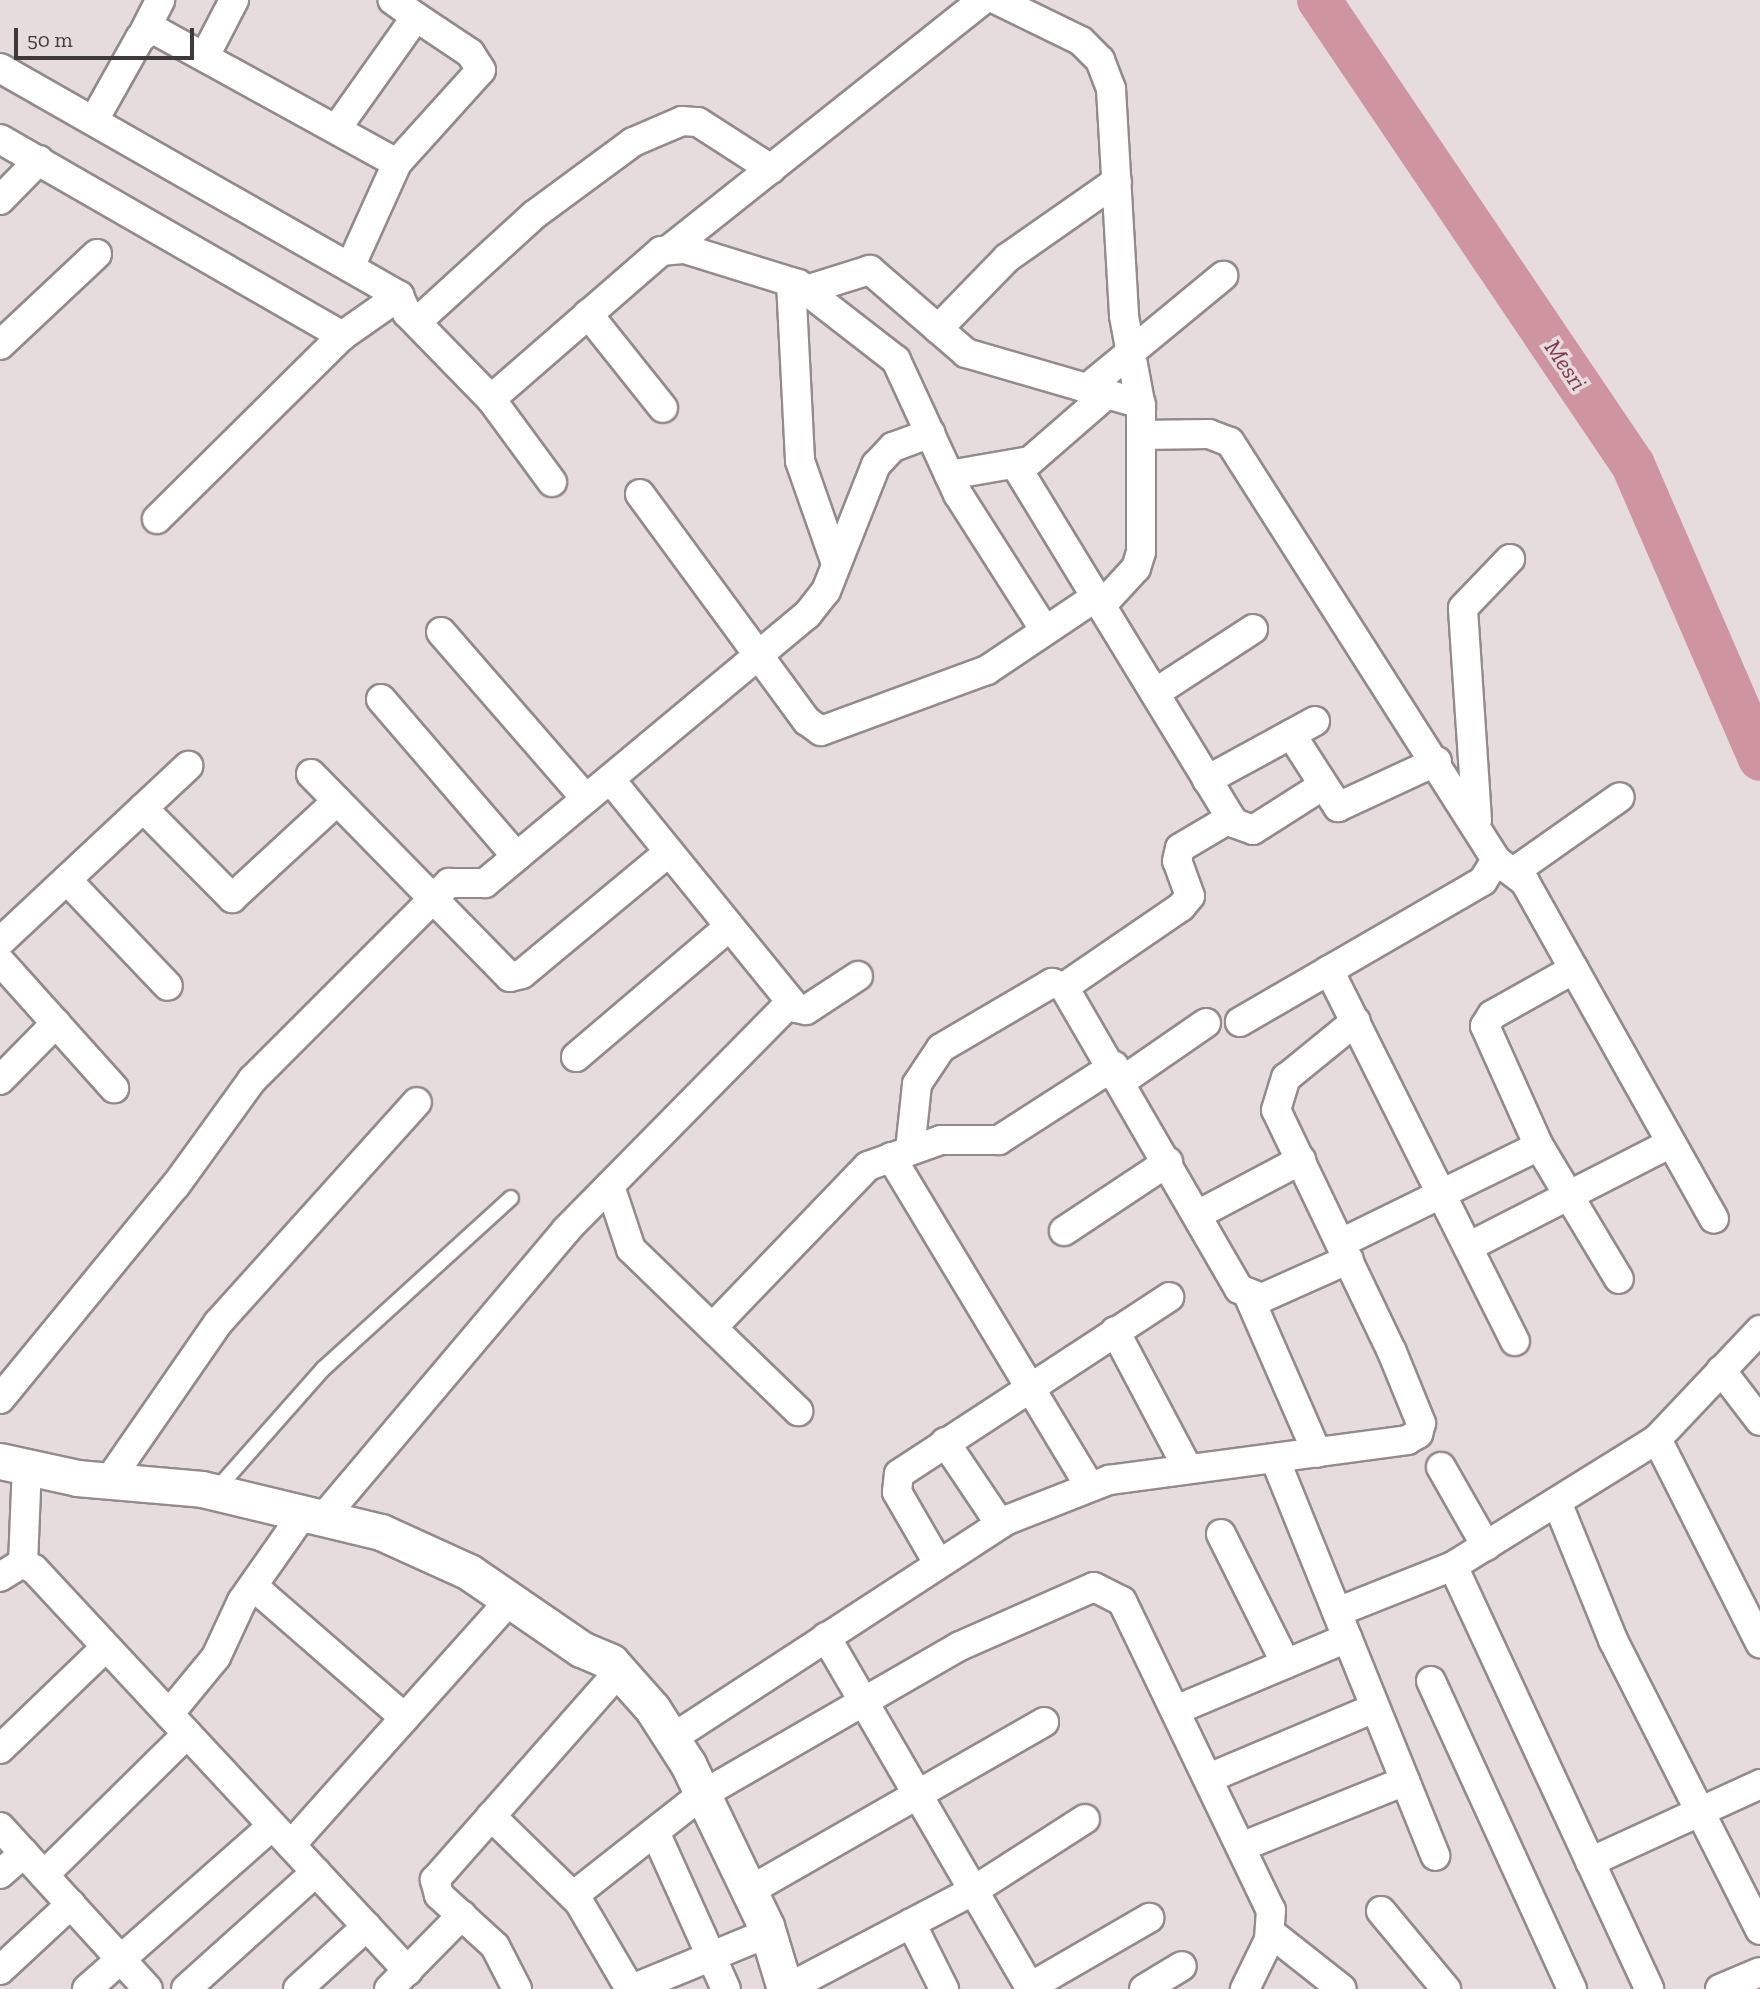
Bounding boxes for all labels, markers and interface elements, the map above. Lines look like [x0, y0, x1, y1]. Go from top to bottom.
scale bar [18, 14, 198, 58]
text: 50 m [27, 27, 73, 52]
water label: Mesri [1539, 334, 1593, 396]

